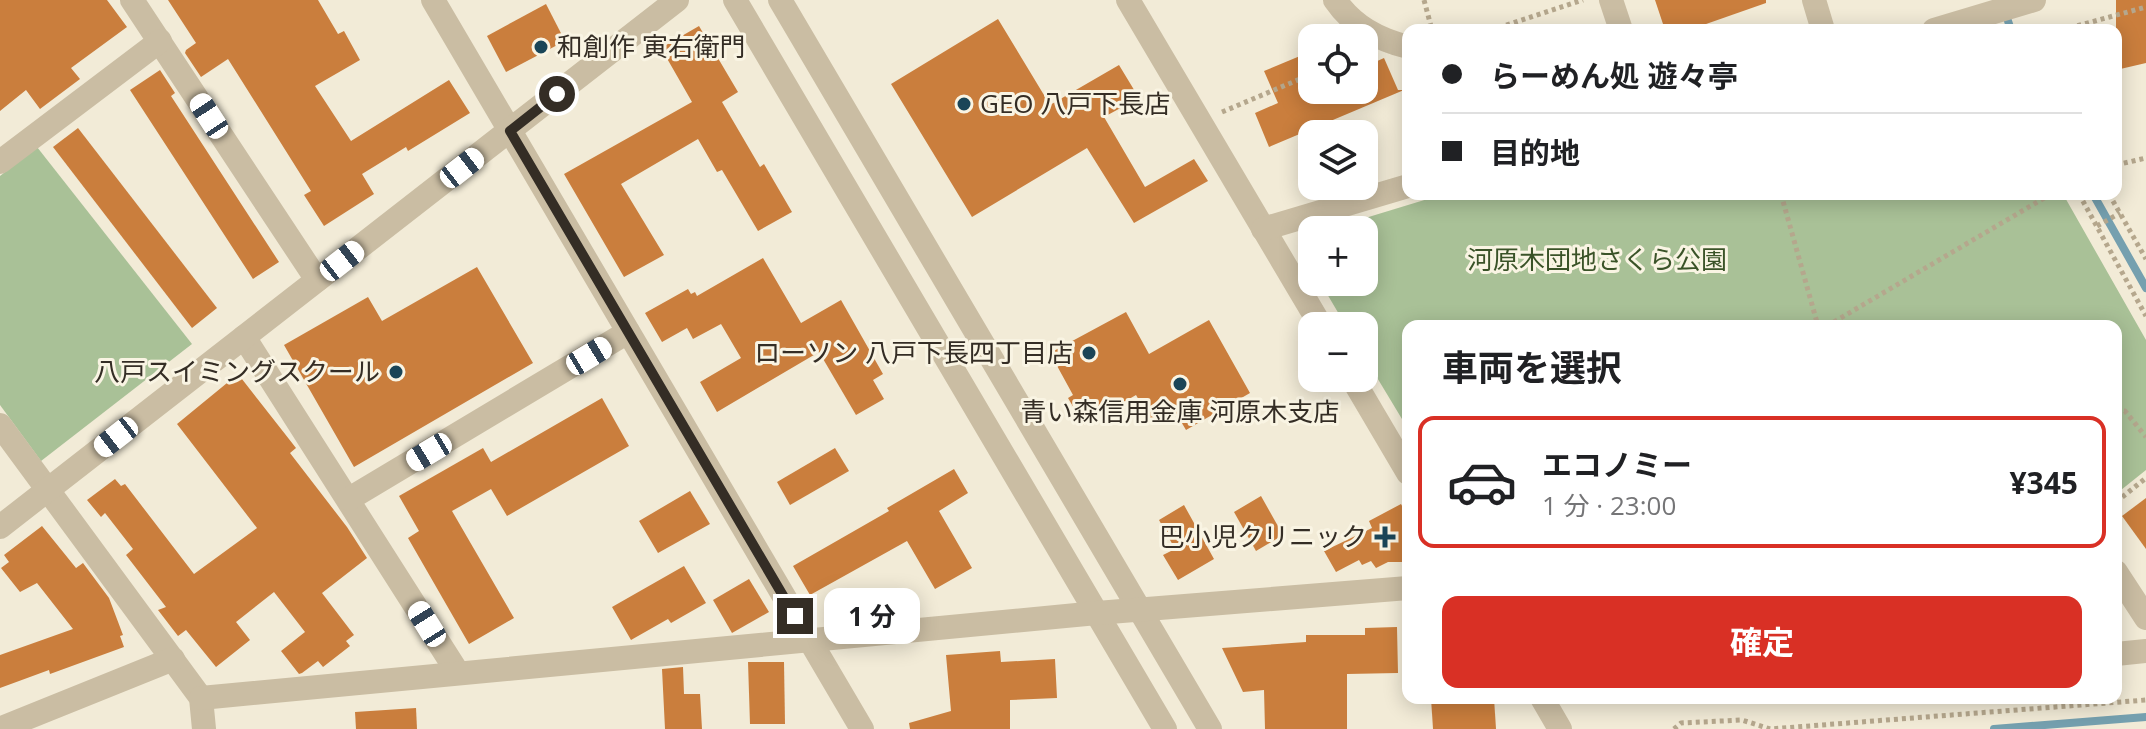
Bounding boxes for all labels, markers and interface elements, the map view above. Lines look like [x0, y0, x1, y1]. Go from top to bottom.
map controls [1298, 24, 1378, 392]
button: locate [1298, 24, 1378, 104]
place label: 和創作 寅右衛門 [557, 28, 746, 64]
marker: 和創作 寅右衛門 [532, 38, 550, 56]
text: らーめん処 遊々亭 [1490, 55, 1738, 96]
route start [539, 76, 575, 112]
place label: GEO 八戸下長店 [980, 85, 1170, 121]
car [186, 89, 232, 143]
marker: GEO 八戸下長店 [955, 95, 973, 113]
button: layers [1298, 120, 1378, 200]
text: 目的地 [1490, 132, 1580, 173]
car [436, 144, 488, 192]
button: + [1298, 216, 1378, 296]
car [316, 237, 368, 285]
park label: 河原木団地さくら公園 [1467, 241, 1727, 277]
button: − [1298, 312, 1378, 392]
car [562, 333, 616, 379]
place label: ローソン 八戸下長四丁目店 [754, 334, 1073, 370]
text: 車両を選択 [1442, 343, 1622, 392]
marker: ローソン 八戸下長四丁目店 [1080, 344, 1098, 362]
place label: 八戸スイミングスクール [94, 353, 380, 389]
marker: 八戸スイミングスクール [387, 363, 405, 381]
marker: 青い森信用金庫 河原木支店 [1171, 375, 1189, 393]
place label: 青い森信用金庫 河原木支店 [1021, 393, 1339, 429]
car [90, 413, 142, 461]
car [402, 429, 456, 475]
text: エコノミー [1542, 444, 1692, 485]
icon: car [1446, 446, 1518, 518]
text: ¥345 [2009, 462, 2078, 503]
text: 1 分 · 23:00 [1542, 487, 1676, 523]
place label: 巴小児クリニック [1159, 518, 1367, 554]
marker: 巴小児クリニック [1374, 526, 1396, 548]
callout: 1 分 [823, 588, 919, 644]
button: 確定 [1442, 596, 2082, 688]
car [404, 597, 450, 651]
route end [777, 598, 813, 634]
text: 1 分 [848, 598, 896, 634]

